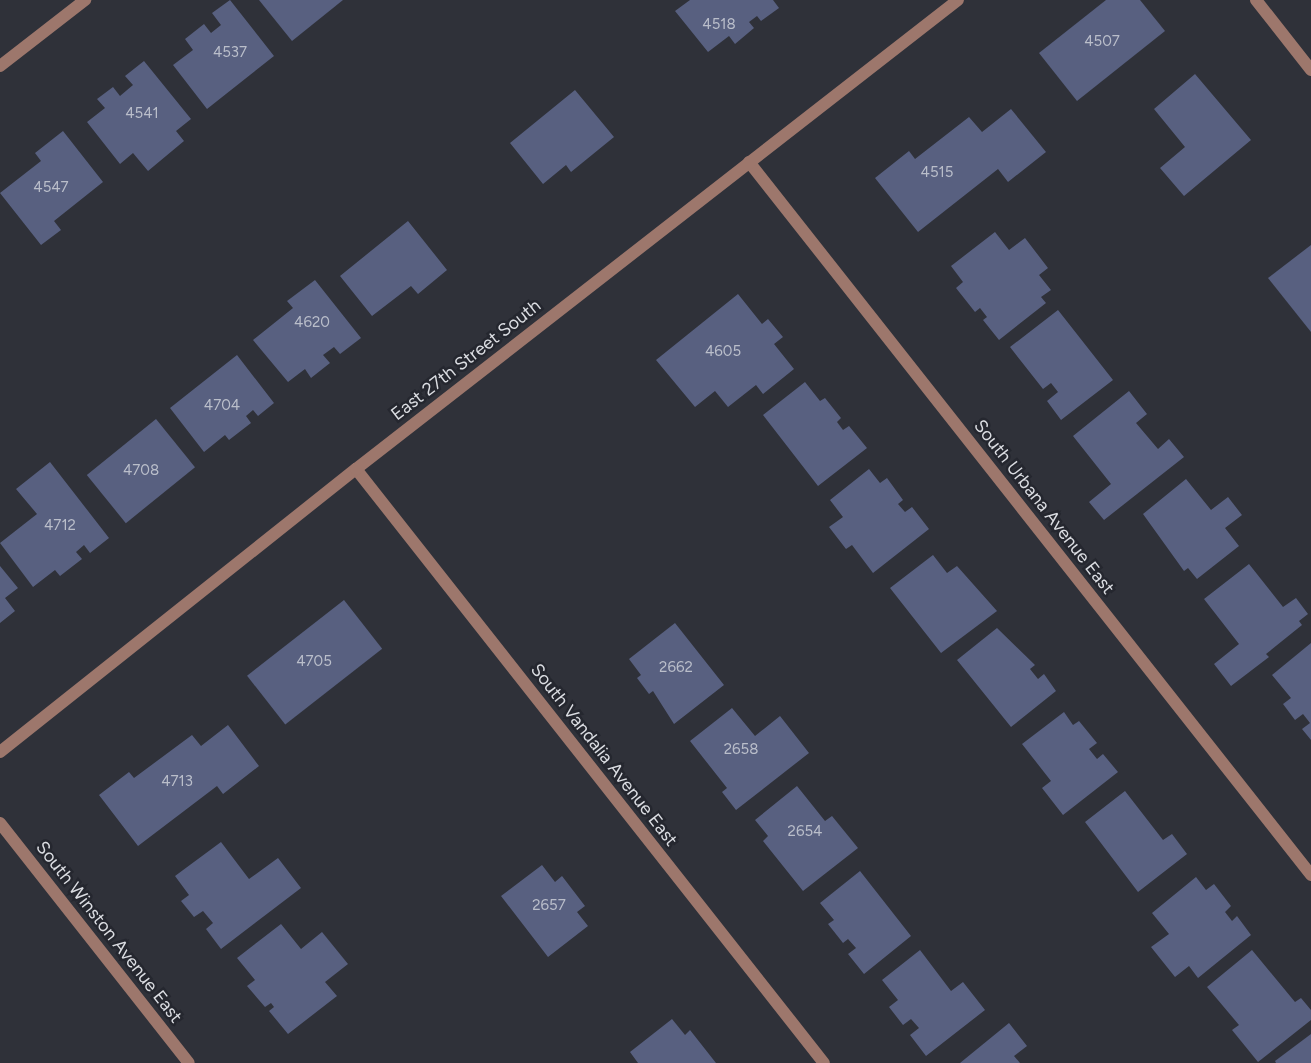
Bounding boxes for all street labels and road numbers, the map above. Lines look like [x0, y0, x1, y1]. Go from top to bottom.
street label: East 27th Street South [387, 295, 545, 425]
street label: South Urbana Avenue East [969, 415, 1119, 599]
street label: South Vandalia Avenue East [526, 659, 682, 851]
street label: South Winston Avenue East [31, 837, 187, 1027]

